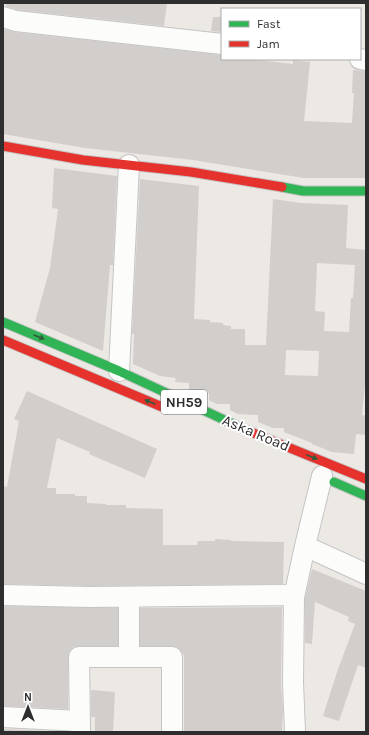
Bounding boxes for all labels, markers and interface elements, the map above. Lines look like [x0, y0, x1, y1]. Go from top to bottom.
legend [221, 8, 361, 60]
text: Fast [257, 17, 281, 31]
text: Jam [257, 37, 280, 51]
one-way arrow [33, 335, 45, 341]
road number: NH59 [161, 390, 207, 414]
one-way arrow [144, 399, 156, 405]
street label: Aska Road [220, 411, 292, 455]
one-way arrow [306, 454, 317, 460]
north arrow [8, 687, 48, 727]
text: N [24, 691, 32, 704]

